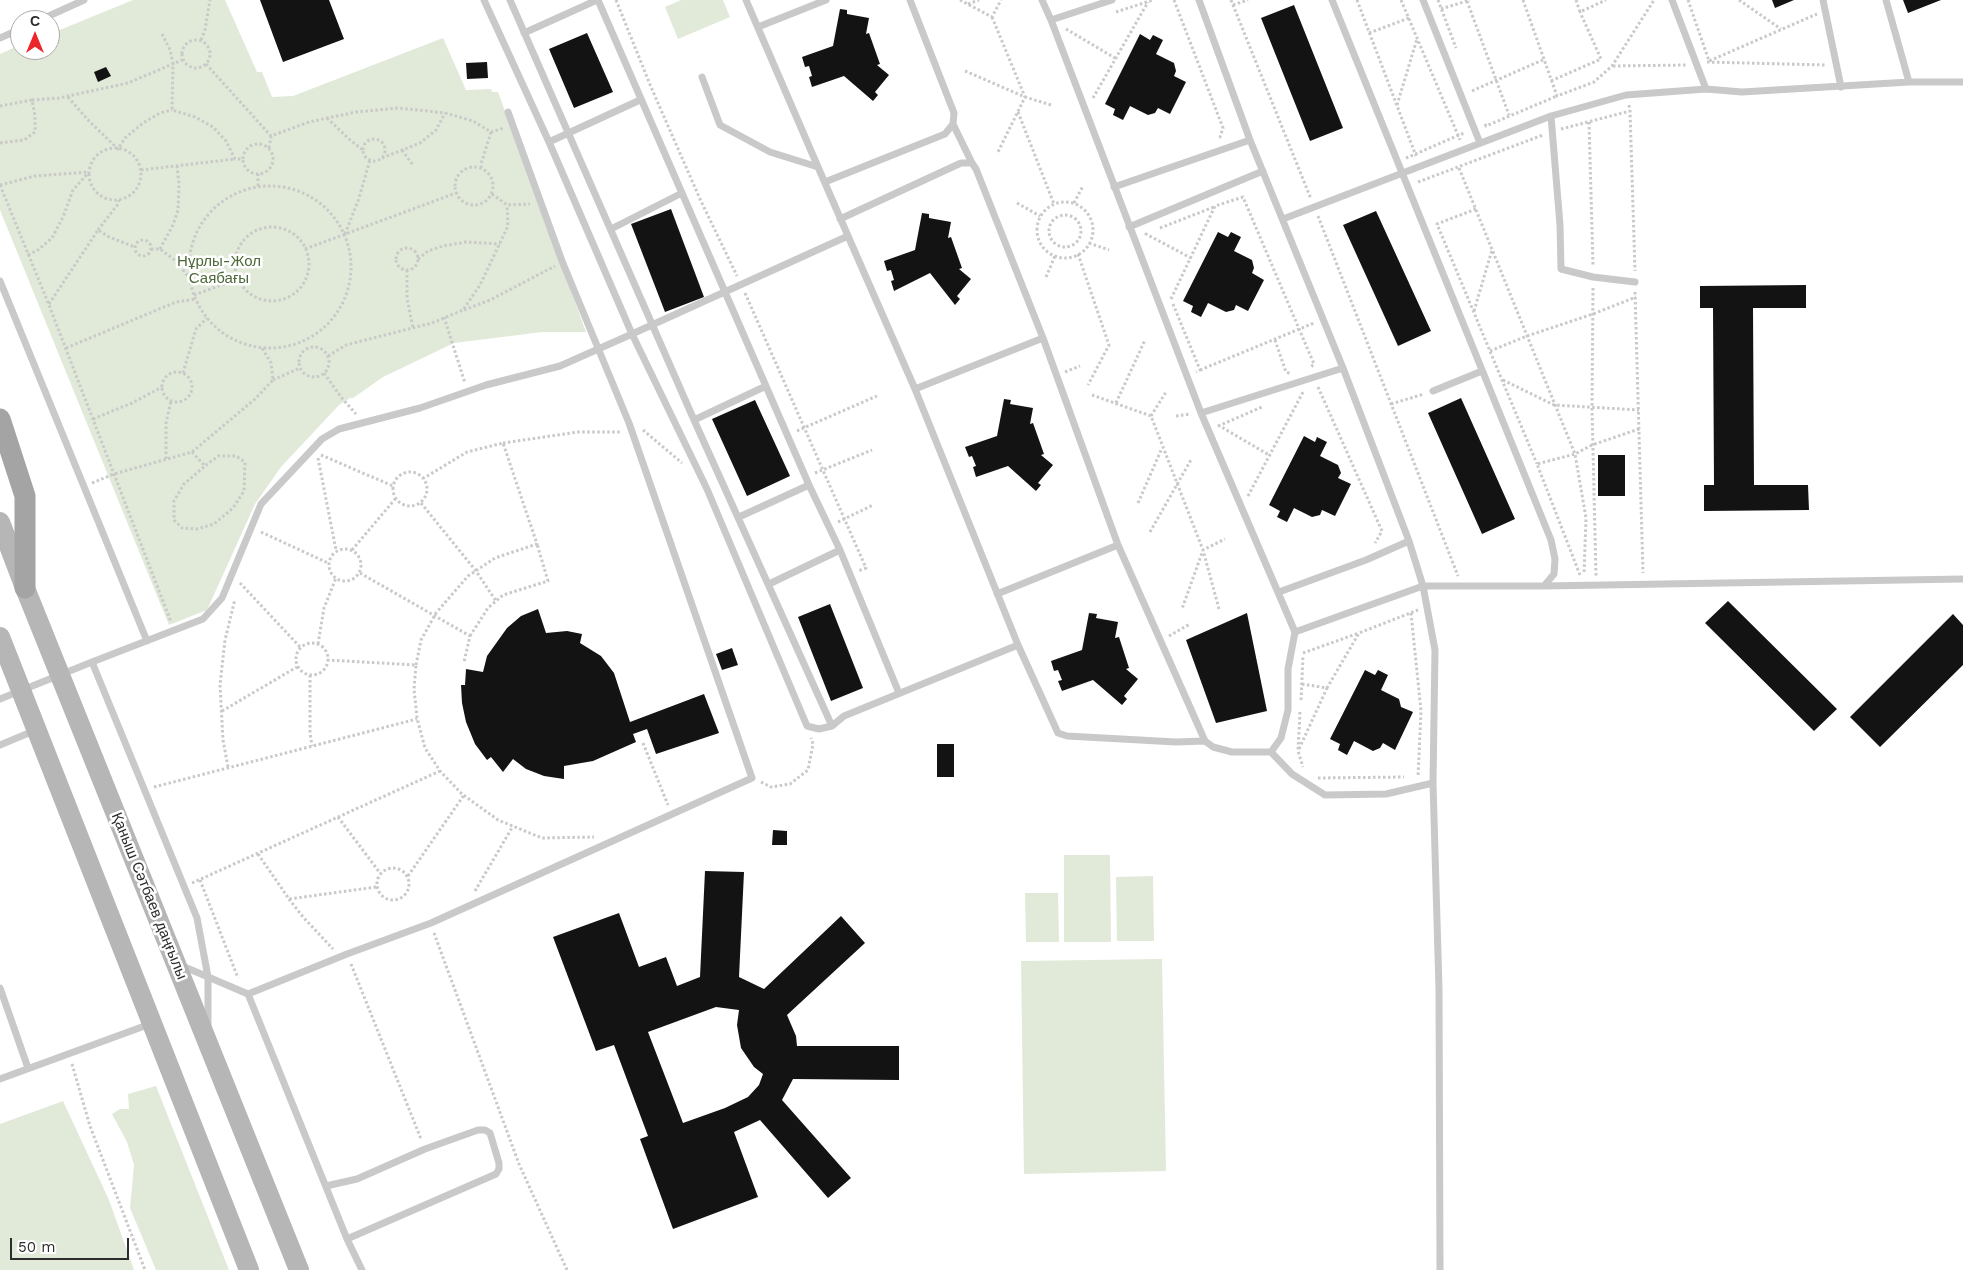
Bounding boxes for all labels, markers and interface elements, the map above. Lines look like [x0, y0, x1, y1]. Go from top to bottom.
north arrow [10, 10, 60, 60]
text: С [30, 13, 40, 29]
park label: Нұрлы-Жол Саябағы [177, 253, 261, 288]
street label: Қаныш Сәтбаев даңғылы [107, 810, 191, 982]
scale bar [12, 1228, 131, 1260]
text: 50 m [18, 1238, 55, 1256]

